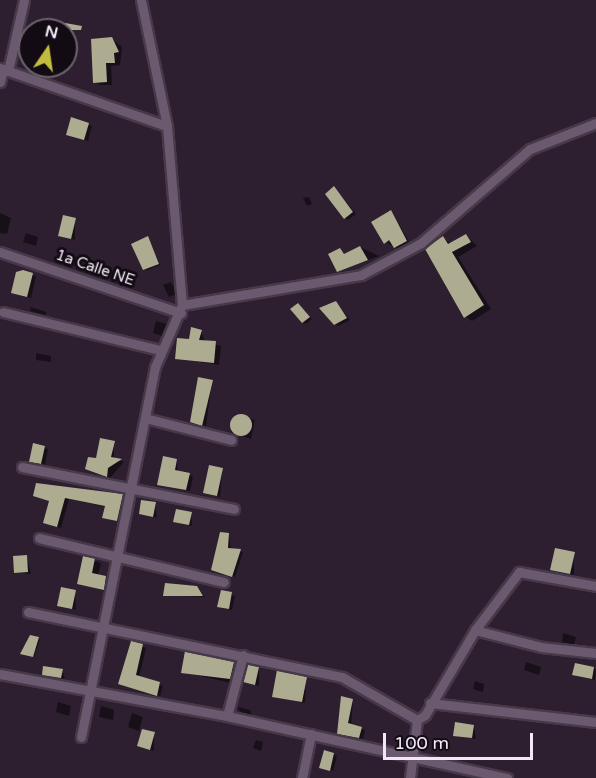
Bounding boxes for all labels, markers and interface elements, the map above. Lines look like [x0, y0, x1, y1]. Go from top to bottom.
north arrow [18, 18, 78, 78]
text: N [43, 21, 60, 44]
street label: 1a Calle NE [53, 246, 137, 290]
scale bar [386, 721, 536, 759]
text: 100 m [394, 732, 449, 754]

